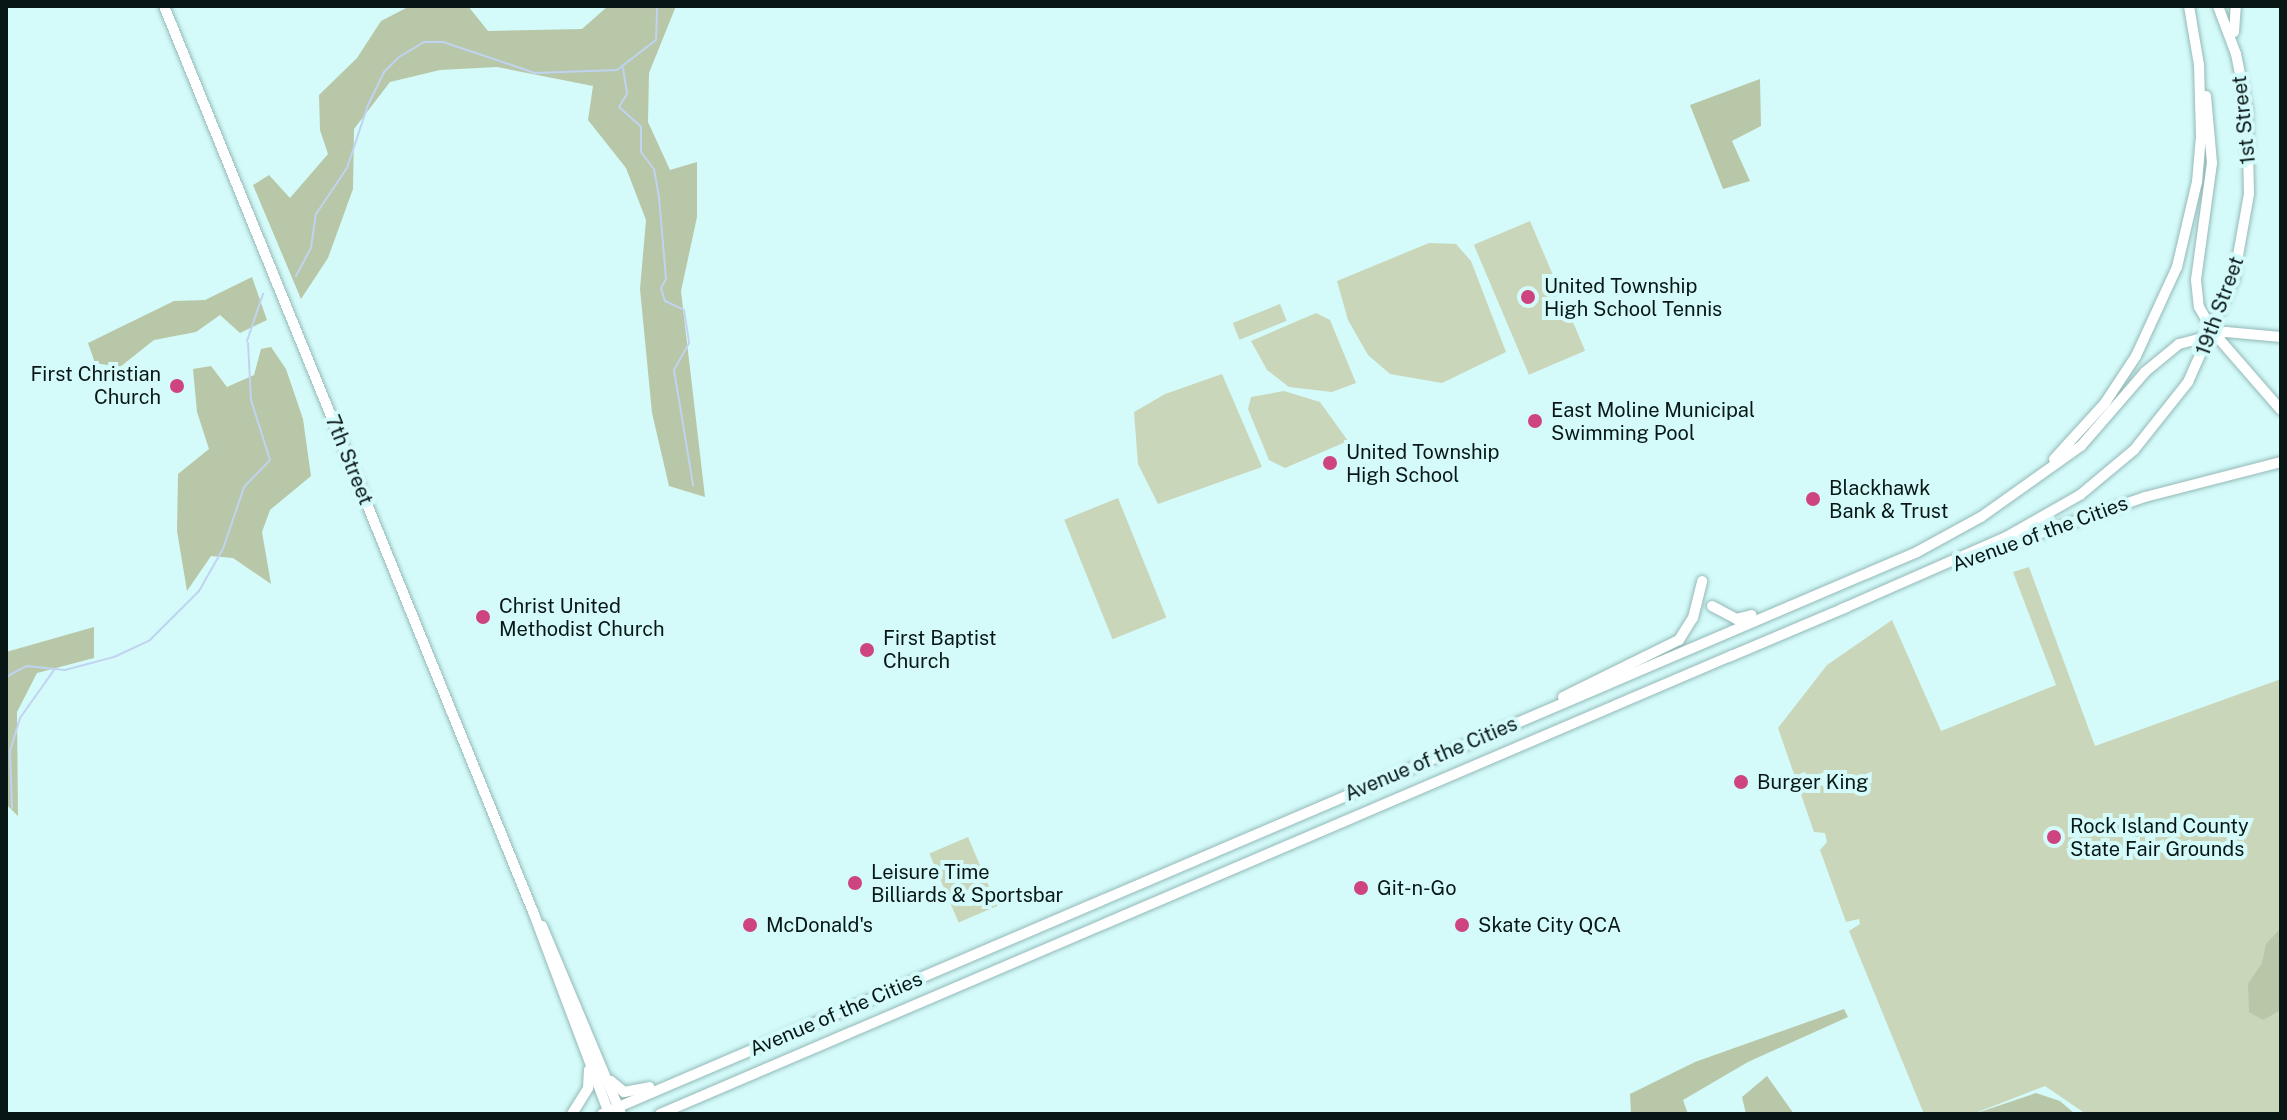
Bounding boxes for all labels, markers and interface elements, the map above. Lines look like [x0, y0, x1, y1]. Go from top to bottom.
street label: 1st Street [2227, 74, 2261, 166]
street label: 19th Street [2191, 253, 2249, 359]
place label: United Township High School Tennis [1544, 274, 1722, 321]
marker: United Township High School Tennis [1519, 288, 1537, 306]
place label: First Christian Church [30, 362, 161, 409]
marker: First Christian Church [168, 377, 186, 395]
place label: East Moline Municipal Swimming Pool [1551, 398, 1755, 445]
street label: 7th Street [320, 412, 378, 508]
marker: East Moline Municipal Swimming Pool [1526, 412, 1544, 430]
place label: United Township High School [1346, 440, 1499, 487]
marker: United Township High School [1321, 454, 1339, 472]
place label: Blackhawk Bank & Trust [1829, 476, 1948, 523]
marker: Blackhawk Bank & Trust [1804, 490, 1822, 508]
street label: Avenue of the Cities [1949, 491, 2131, 577]
place label: Christ United Methodist Church [499, 594, 665, 641]
marker: Christ United Methodist Church [474, 608, 492, 626]
place label: First Baptist Church [883, 626, 997, 673]
marker: First Baptist Church [858, 641, 876, 659]
street label: Avenue of the Cities [1341, 712, 1521, 806]
place label: Burger King [1757, 770, 1868, 794]
marker: Burger King [1732, 773, 1750, 791]
place label: Rock Island County State Fair Grounds [2070, 814, 2249, 861]
marker: Rock Island County State Fair Grounds [2045, 828, 2063, 846]
place label: Leisure Time Billiards & Sportsbar [871, 860, 1064, 907]
marker: Leisure Time Billiards & Sportsbar [846, 874, 864, 892]
place label: Git-n-Go [1377, 876, 1457, 900]
marker: Git-n-Go [1352, 879, 1370, 897]
place label: McDonald's [766, 913, 873, 937]
place label: Skate City QCA [1478, 913, 1621, 937]
marker: McDonald's [741, 916, 759, 934]
marker: Skate City QCA [1453, 916, 1471, 934]
street label: Avenue of the Cities [746, 967, 926, 1061]

